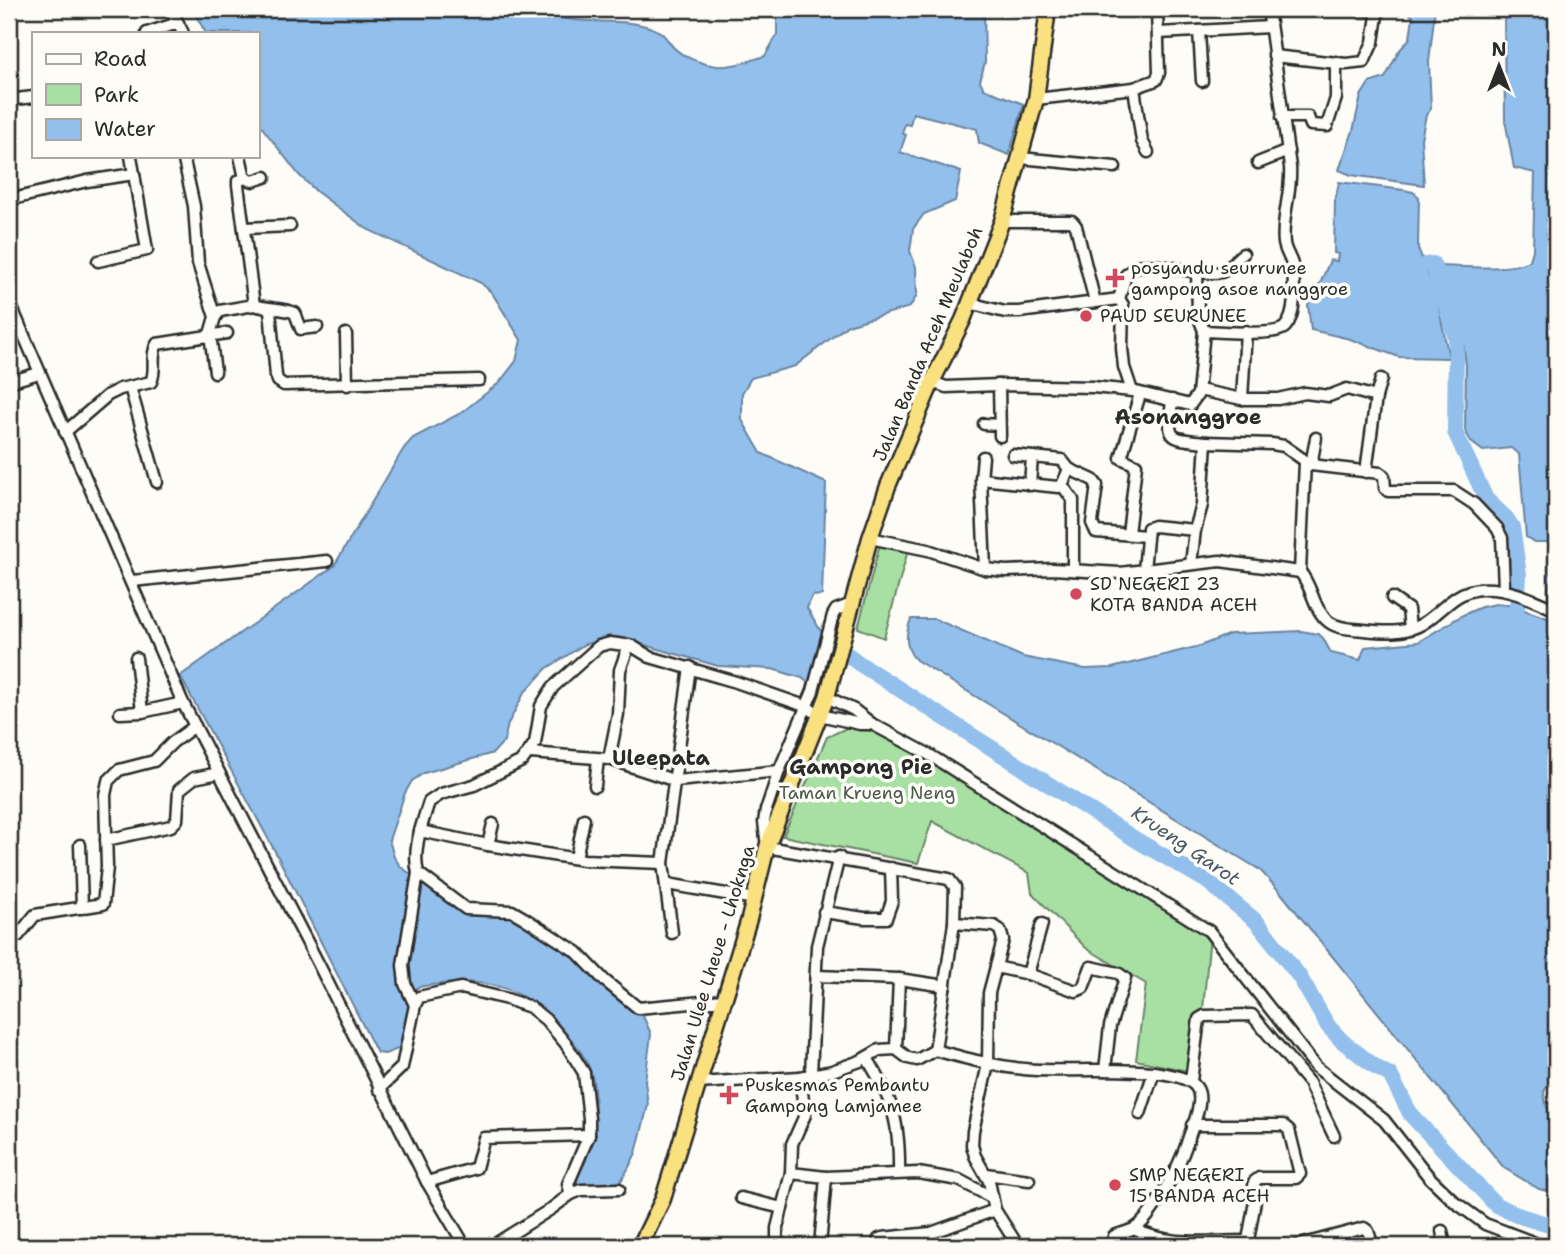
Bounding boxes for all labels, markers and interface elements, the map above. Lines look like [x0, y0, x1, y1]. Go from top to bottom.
legend [32, 32, 259, 158]
north arrow [1464, 32, 1534, 102]
text: N [1491, 37, 1507, 62]
text: Road [94, 45, 147, 73]
text: Park [94, 81, 139, 109]
text: Water [94, 115, 156, 143]
street label: Jalan Banda Aceh Meulaboh [868, 223, 988, 465]
place label: posyandu seurrunee gampong asoe nanggroe [1131, 256, 1348, 301]
marker: posyandu seurrunee gampong asoe nanggroe [1105, 268, 1125, 288]
place label: PAUD SEURUNEE [1100, 304, 1247, 328]
marker: PAUD SEURUNEE [1078, 308, 1094, 324]
district label: Asonanggroe [1114, 403, 1262, 431]
place label: SD NEGERI 23 KOTA BANDA ACEH [1090, 572, 1258, 617]
marker: SD NEGERI 23 KOTA BANDA ACEH [1068, 586, 1084, 602]
district label: Uleepata [612, 744, 711, 772]
district label: Gampong Pie [789, 753, 933, 781]
park label: Taman Krueng Neng [779, 781, 955, 805]
water label: Krueng Garot [1127, 800, 1245, 891]
street label: Jalan Ulee Lheue - Lhoknga [666, 842, 760, 1084]
place label: Puskesmas Pembantu Gampong Lamjamee [745, 1073, 930, 1118]
marker: Puskesmas Pembantu Gampong Lamjamee [719, 1085, 739, 1105]
place label: SMP NEGERI 15 BANDA ACEH [1129, 1163, 1270, 1208]
marker: SMP NEGERI 15 BANDA ACEH [1107, 1177, 1123, 1193]

